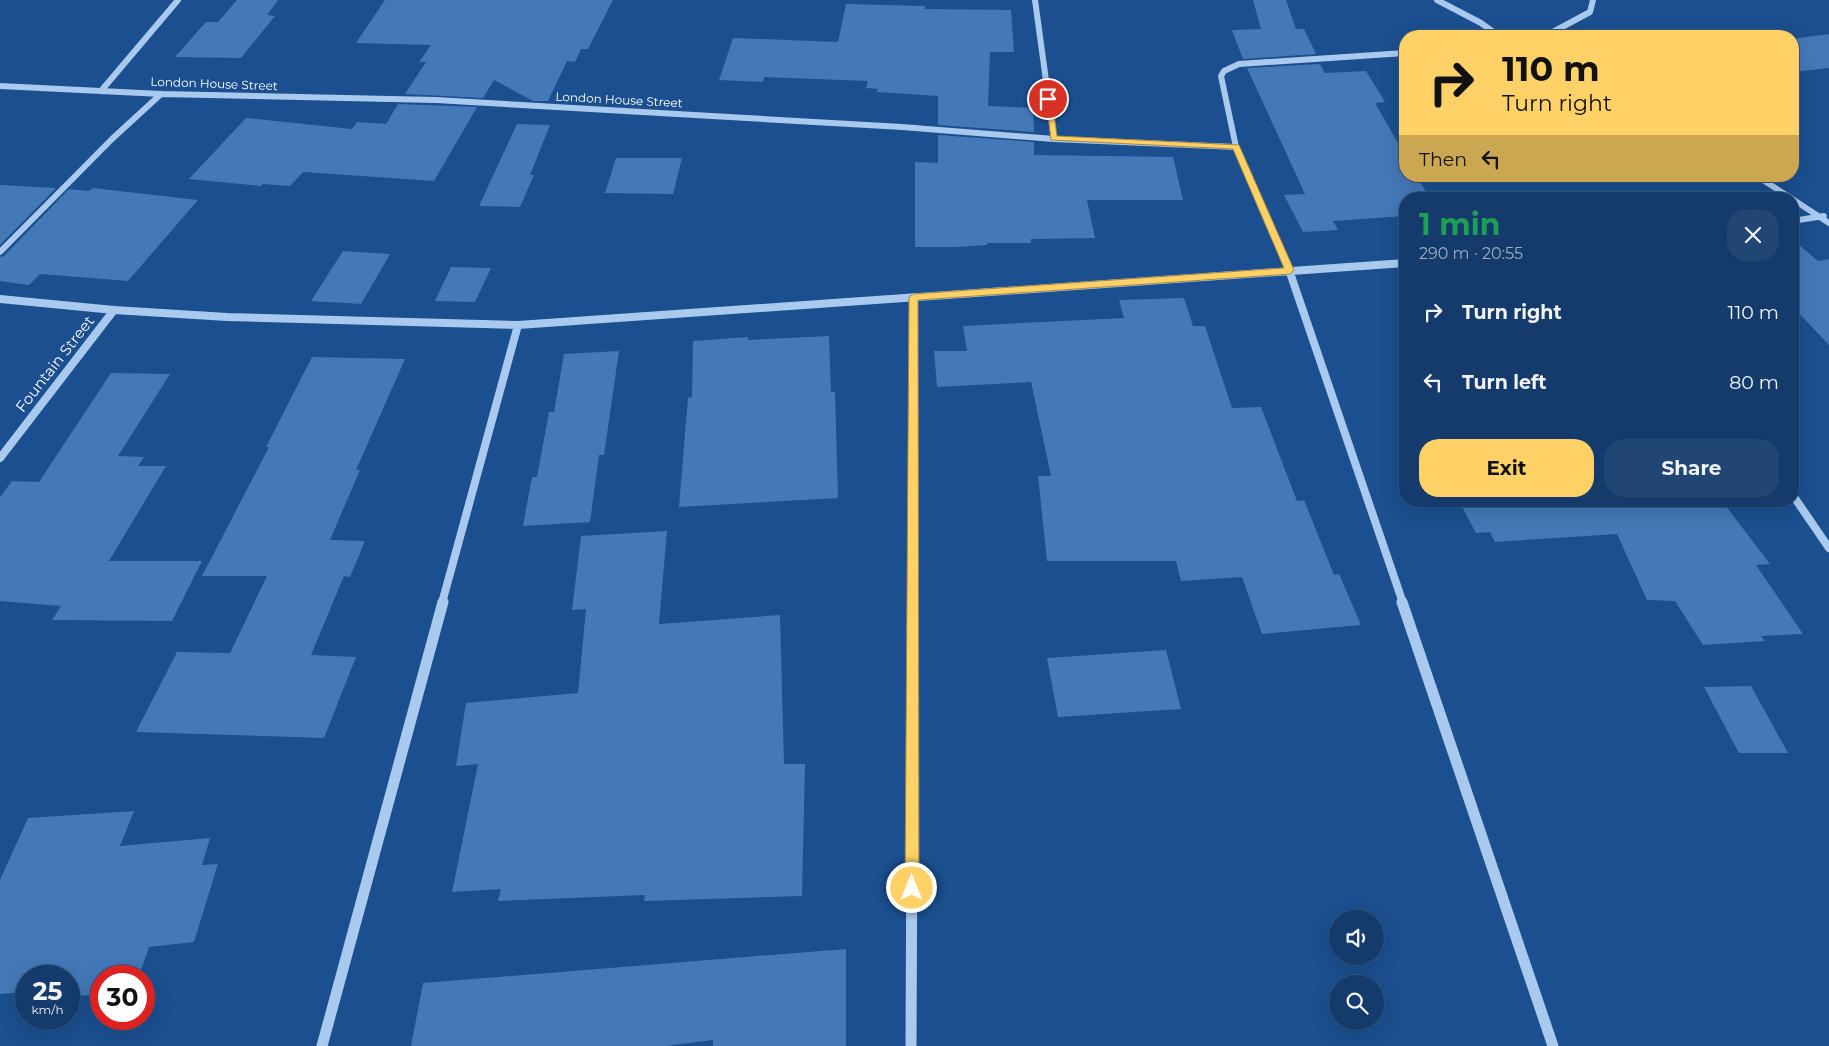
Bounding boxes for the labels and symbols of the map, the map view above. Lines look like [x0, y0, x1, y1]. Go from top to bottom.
street label: London House Street [150, 74, 278, 93]
pin [1027, 78, 1069, 120]
street label: London House Street [555, 89, 683, 110]
street label: Fountain Street [11, 312, 98, 416]
position arrow [885, 861, 937, 913]
speed limit sign: 30 [90, 965, 155, 1030]

